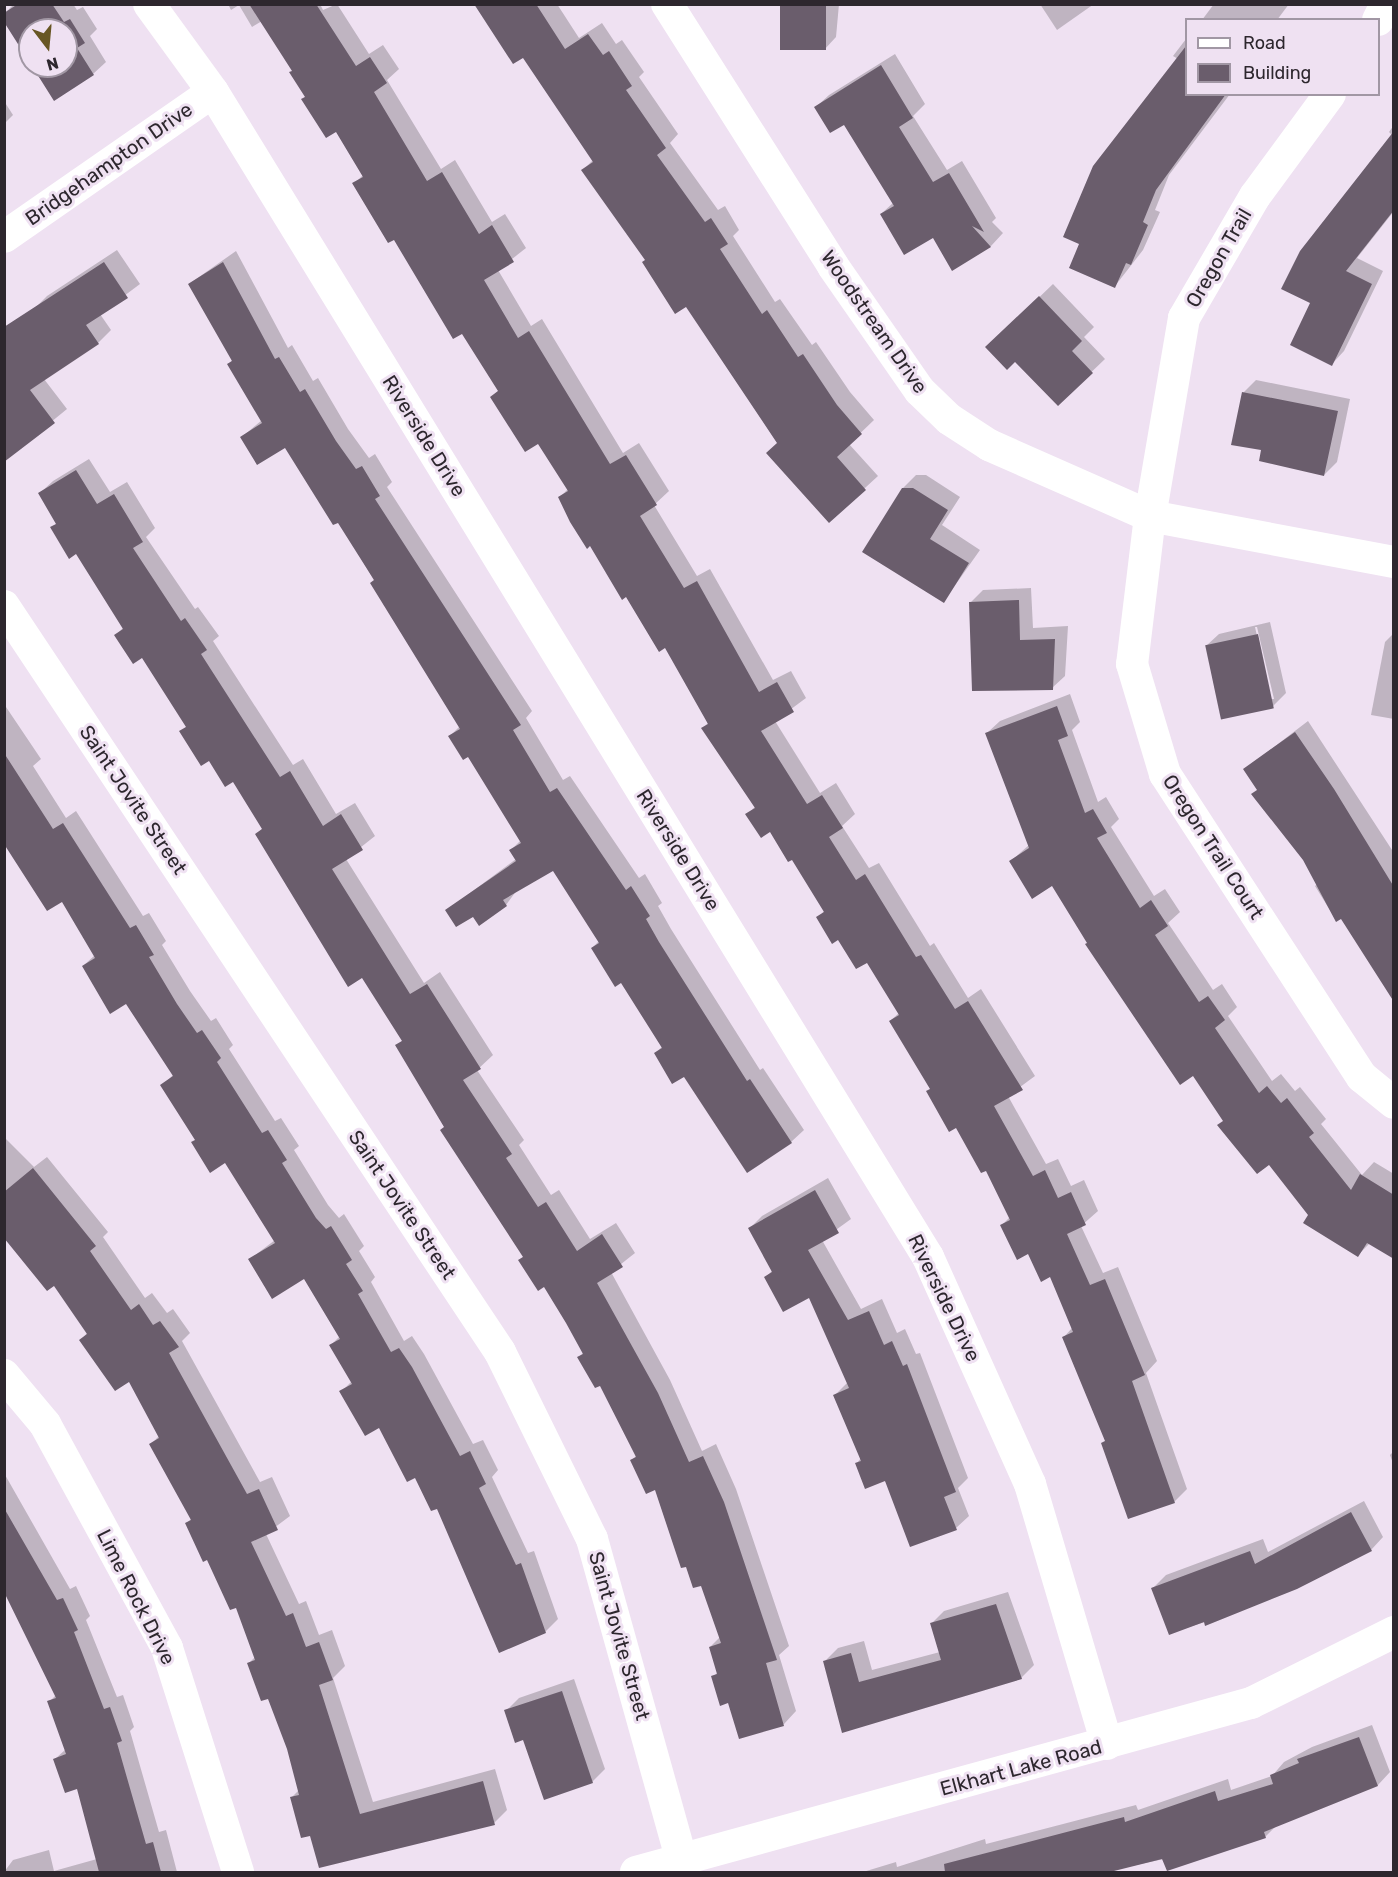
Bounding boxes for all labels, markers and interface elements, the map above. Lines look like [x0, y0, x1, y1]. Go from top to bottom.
north arrow [18, 18, 78, 78]
legend [1185, 18, 1380, 96]
text: Road [1243, 32, 1286, 54]
text: N [44, 53, 61, 75]
text: Building [1243, 62, 1311, 84]
street label: Bridgehampton Drive [21, 97, 197, 231]
street label: Oregon Trail [1181, 204, 1257, 312]
street label: Woodstream Drive [816, 246, 932, 398]
street label: Riverside Drive [377, 371, 471, 501]
street label: Saint Jovite Street [74, 721, 192, 879]
street label: Oregon Trail Court [1157, 770, 1269, 924]
street label: Riverside Drive [631, 785, 725, 915]
street label: Saint Jovite Street [343, 1126, 461, 1284]
street label: Riverside Drive [903, 1230, 985, 1366]
street label: Lime Rock Drive [92, 1525, 180, 1669]
street label: Saint Jovite Street [583, 1549, 655, 1723]
street label: Elkhart Lake Road [937, 1735, 1105, 1801]

